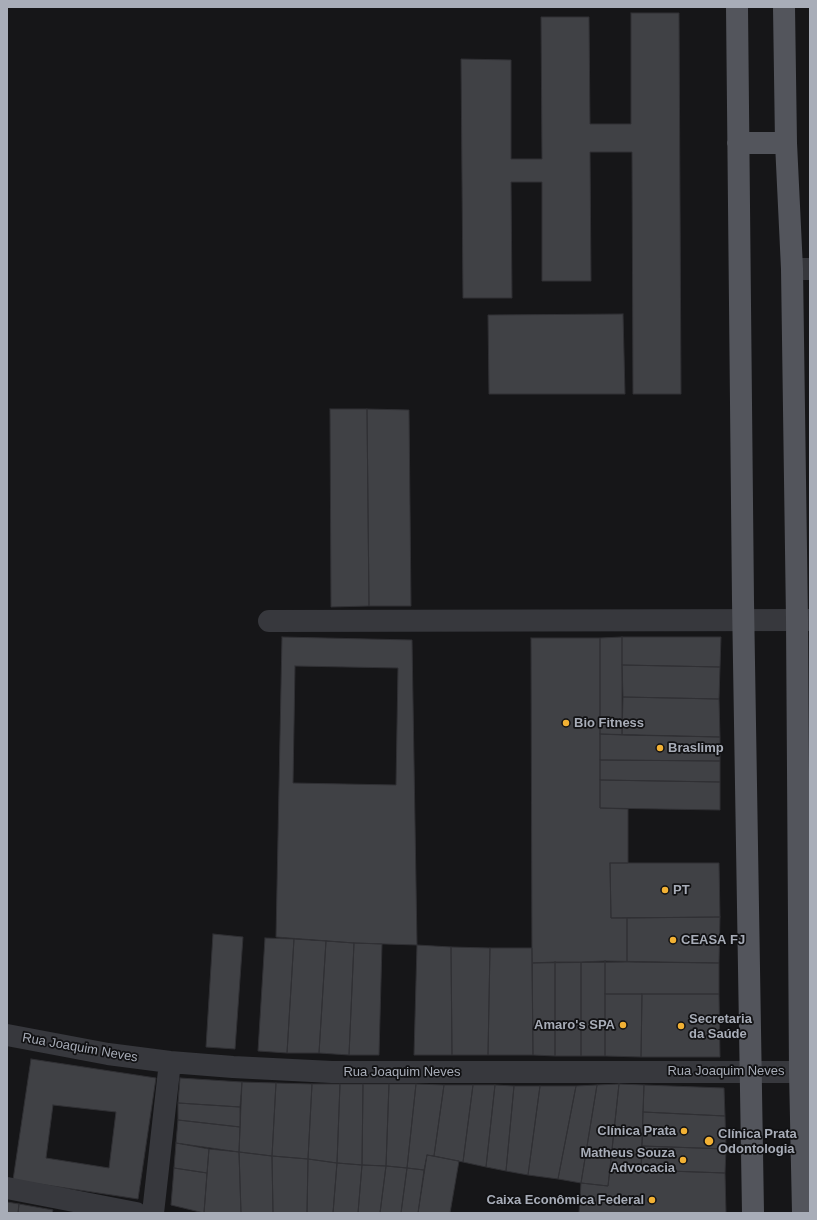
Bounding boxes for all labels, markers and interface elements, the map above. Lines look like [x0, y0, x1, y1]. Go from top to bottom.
place label: Bio Fitness [574, 715, 644, 731]
marker: Bio Fitness [561, 718, 571, 728]
place label: Braslimp [668, 740, 724, 756]
marker: Braslimp [655, 743, 665, 753]
place label: PT [673, 882, 690, 898]
marker: PT [660, 885, 670, 895]
place label: CEASA FJ [681, 932, 745, 948]
marker: CEASA FJ [668, 935, 678, 945]
place label: Secretaria da Saúde [689, 1011, 752, 1042]
place label: Amaro's SPA [534, 1017, 615, 1033]
marker: Amaro's SPA [618, 1020, 628, 1030]
marker: Secretaria da Saúde [676, 1021, 686, 1031]
street label: Rua Joaquim Neves [21, 1030, 139, 1066]
street label: Rua Joaquim Neves [667, 1063, 785, 1079]
street label: Rua Joaquim Neves [343, 1064, 461, 1080]
place label: Clínica Prata [597, 1123, 676, 1139]
marker: Clínica Prata [679, 1126, 689, 1136]
place label: Clínica Prata Odontologia [718, 1126, 797, 1157]
marker: Clínica Prata Odontologia [703, 1135, 715, 1147]
place label: Matheus Souza Advocacia [580, 1145, 675, 1176]
marker: Matheus Souza Advocacia [678, 1155, 688, 1165]
place label: Caixa Econômica Federal [486, 1192, 644, 1208]
marker: Caixa Econômica Federal [647, 1195, 657, 1205]

